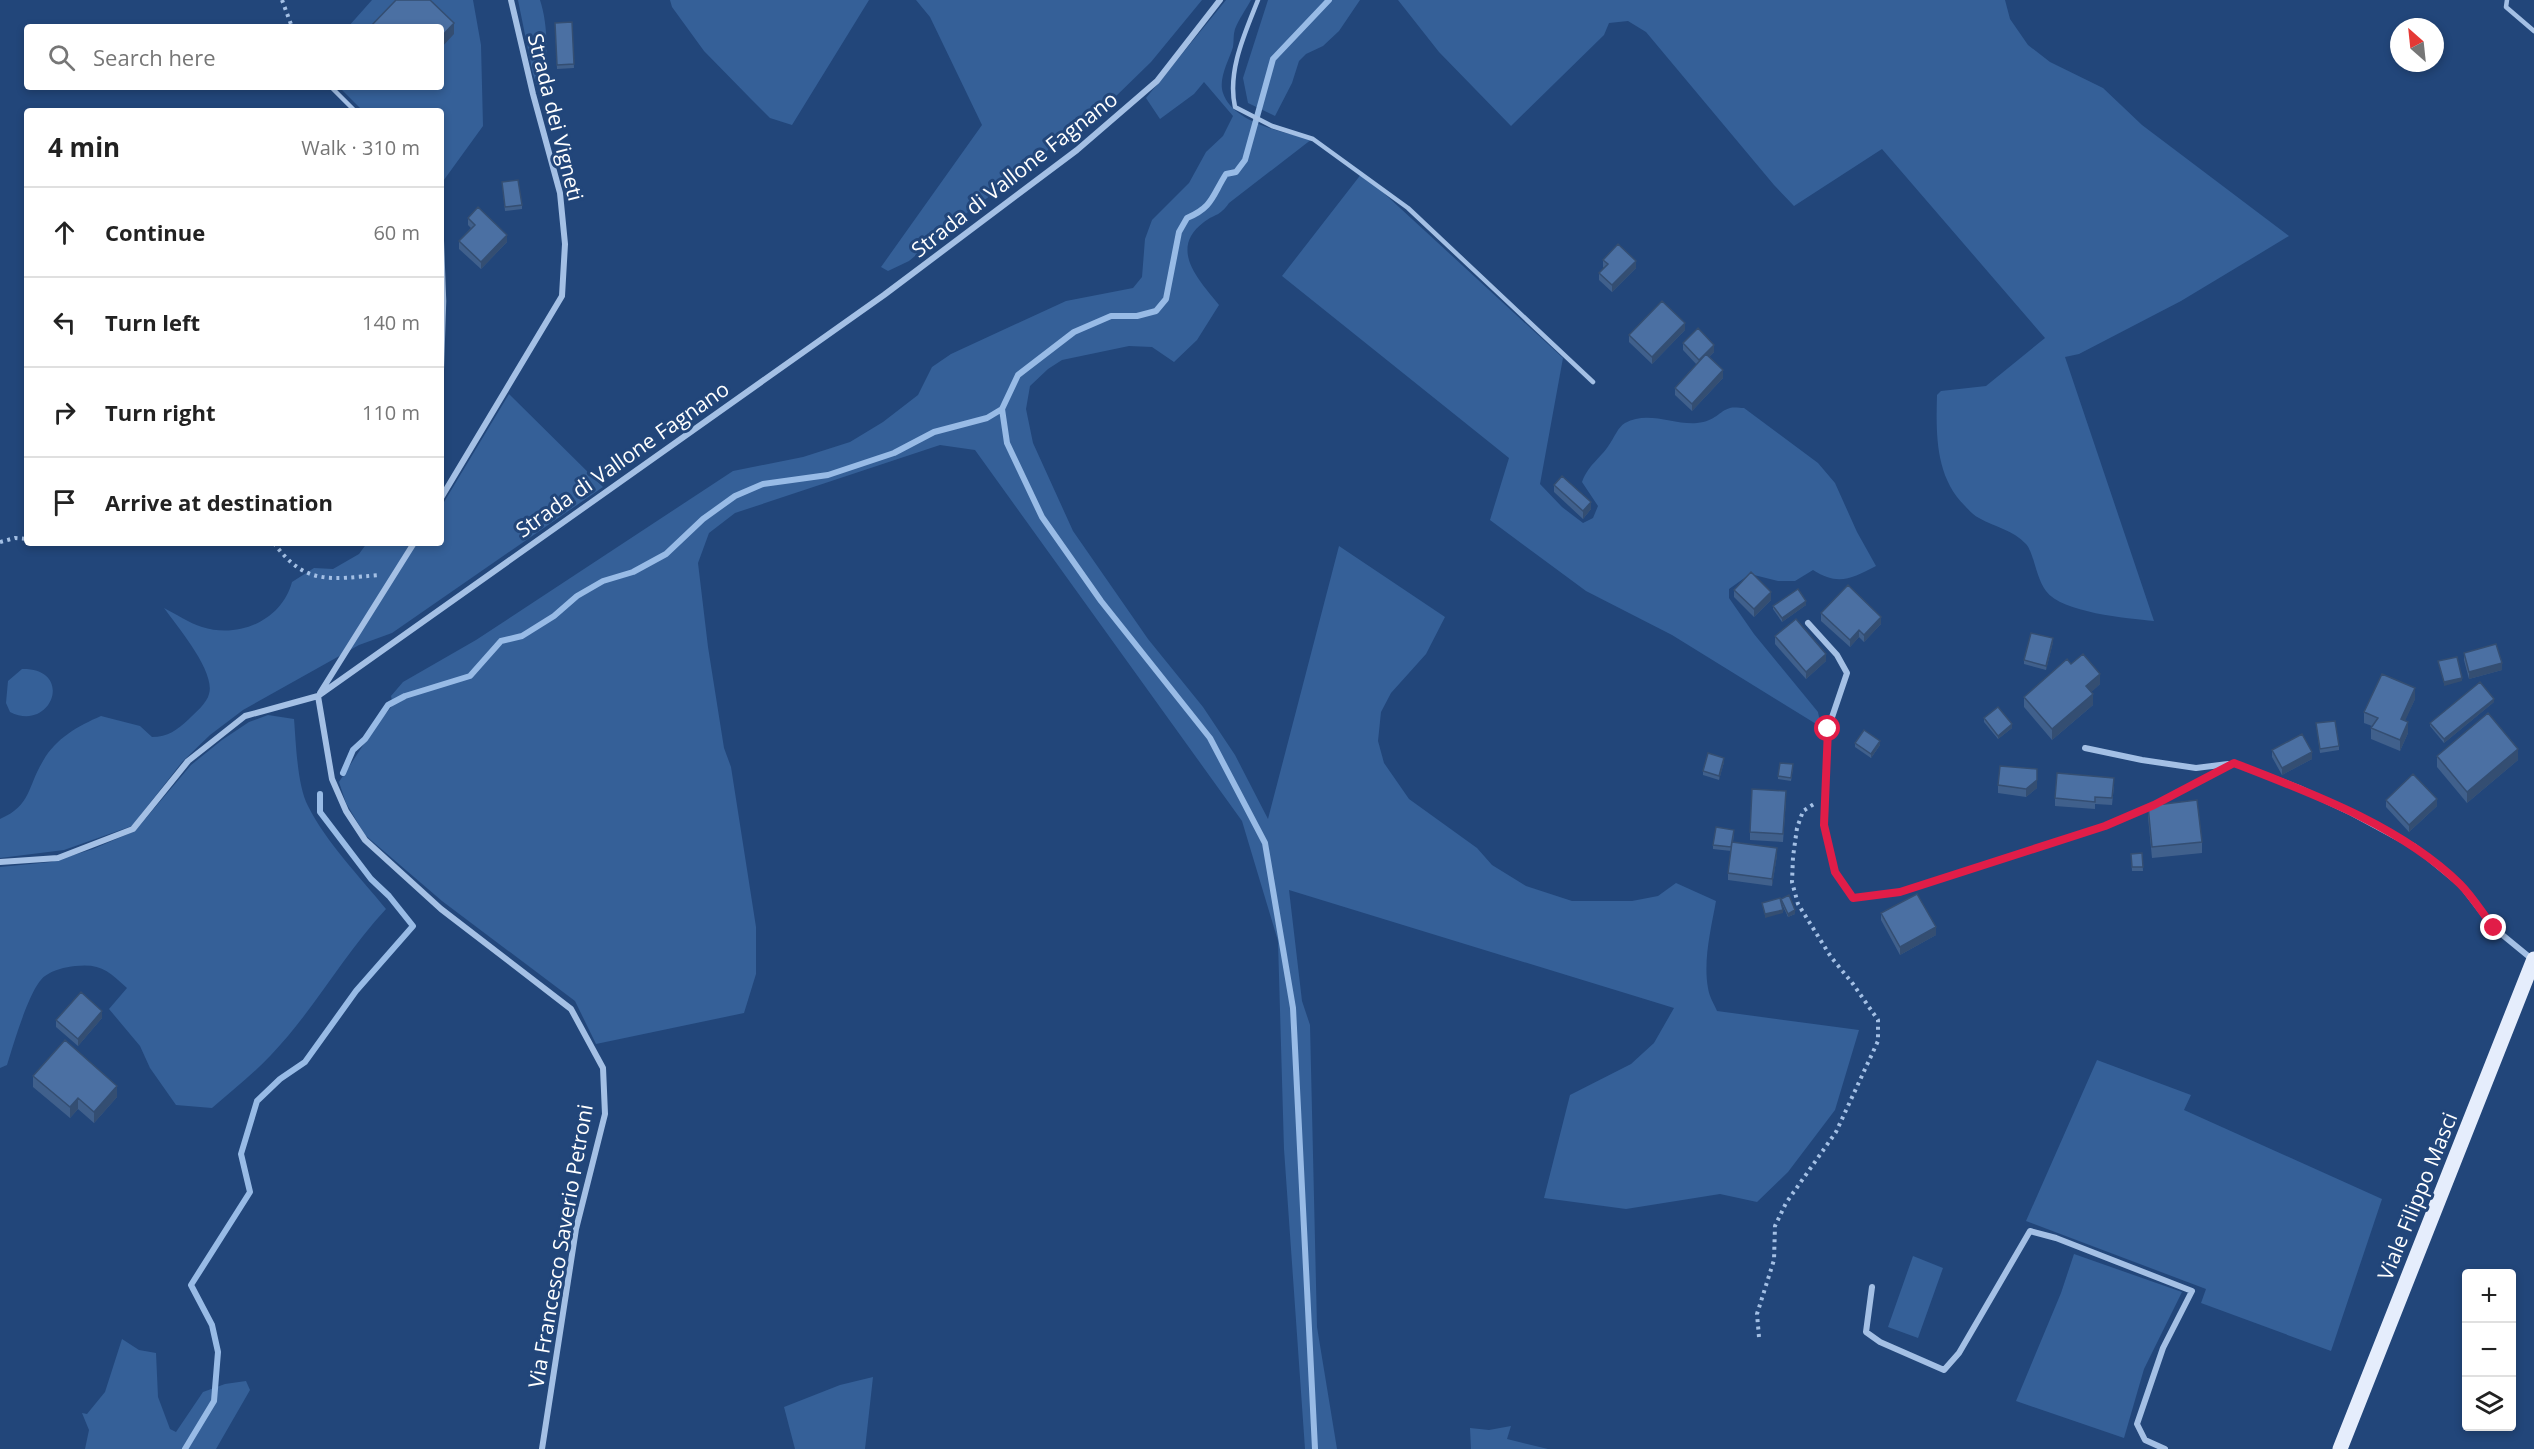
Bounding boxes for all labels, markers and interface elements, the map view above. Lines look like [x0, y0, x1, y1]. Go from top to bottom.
north arrow [2390, 18, 2444, 72]
search box [24, 24, 444, 90]
street label: Strada dei Vigneti [522, 31, 590, 203]
icon: search [45, 41, 78, 74]
text: Search here [93, 42, 216, 72]
street label: Strada di Vallone Fagnano [905, 85, 1123, 263]
text: 4 min [48, 129, 120, 165]
text: Walk · 310 m [301, 134, 420, 161]
icon: ahead [48, 216, 81, 249]
text: Continue [105, 217, 205, 247]
text: 60 m [373, 219, 420, 246]
icon: left [48, 306, 81, 339]
text: Turn left [105, 307, 200, 337]
text: 140 m [362, 309, 420, 336]
street label: Strada di Vallone Fagnano [510, 375, 734, 543]
icon: right [48, 396, 81, 429]
text: Turn right [105, 397, 216, 427]
text: 110 m [362, 399, 420, 426]
icon: arrive [48, 486, 81, 519]
text: Arrive at destination [105, 487, 333, 517]
route start [1814, 715, 1840, 741]
route end [2480, 914, 2506, 940]
street label: Via Francesco Saverio Petroni [521, 1102, 599, 1390]
street label: Viale Filippo Masci [2371, 1108, 2463, 1284]
map controls [2462, 1269, 2516, 1431]
button: + [2462, 1269, 2516, 1323]
button: − [2462, 1323, 2516, 1377]
button: layers [2462, 1377, 2516, 1431]

